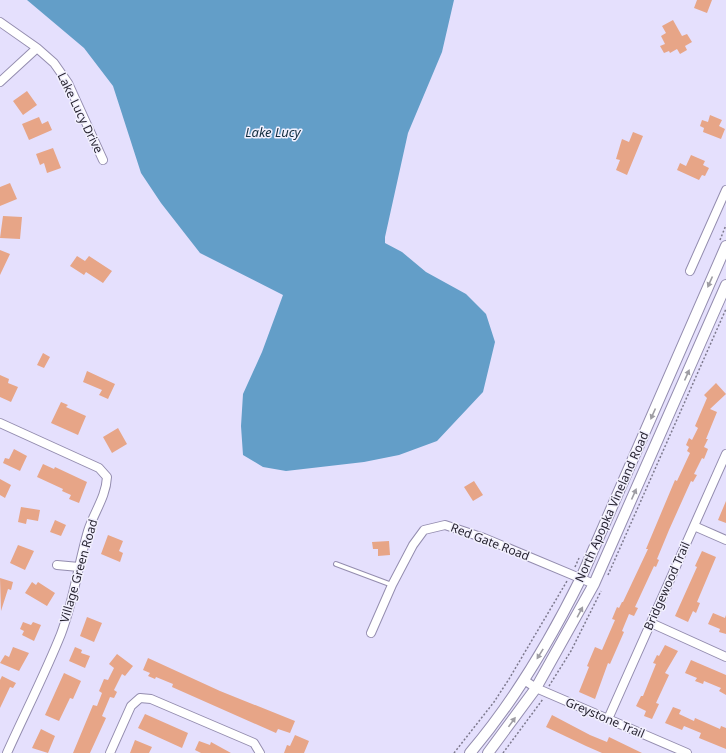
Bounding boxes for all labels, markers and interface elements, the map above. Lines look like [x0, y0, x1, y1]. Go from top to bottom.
street label: Lake Lucy Drive [54, 70, 107, 156]
water label: Lake Lucy [245, 123, 302, 141]
one-way arrow [707, 276, 713, 288]
one-way arrow [684, 368, 690, 380]
one-way arrow [650, 408, 656, 419]
street label: North Apopka Vineland Road [571, 429, 653, 585]
one-way arrow [631, 488, 637, 499]
street label: Village Green Road [56, 517, 101, 625]
street label: Red Gate Road [448, 519, 532, 564]
street label: Bridgewood Trail [639, 539, 694, 633]
one-way arrow [577, 606, 583, 617]
one-way arrow [537, 648, 544, 660]
street label: Greystone Trail [563, 693, 647, 742]
one-way arrow [508, 717, 516, 727]

